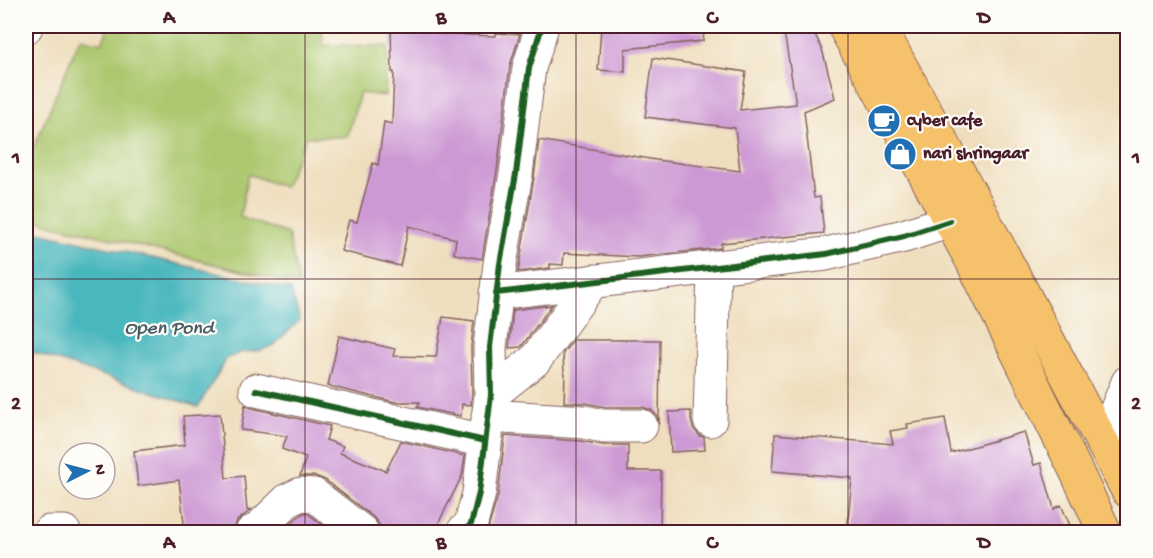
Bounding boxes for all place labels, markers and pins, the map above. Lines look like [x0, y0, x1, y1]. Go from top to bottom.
cafe icon: cyber cafe [866, 103, 902, 139]
place label: cyber cafe [907, 111, 983, 132]
shop icon: nari shringaar [882, 136, 918, 172]
place label: nari shringaar [923, 144, 1030, 165]

